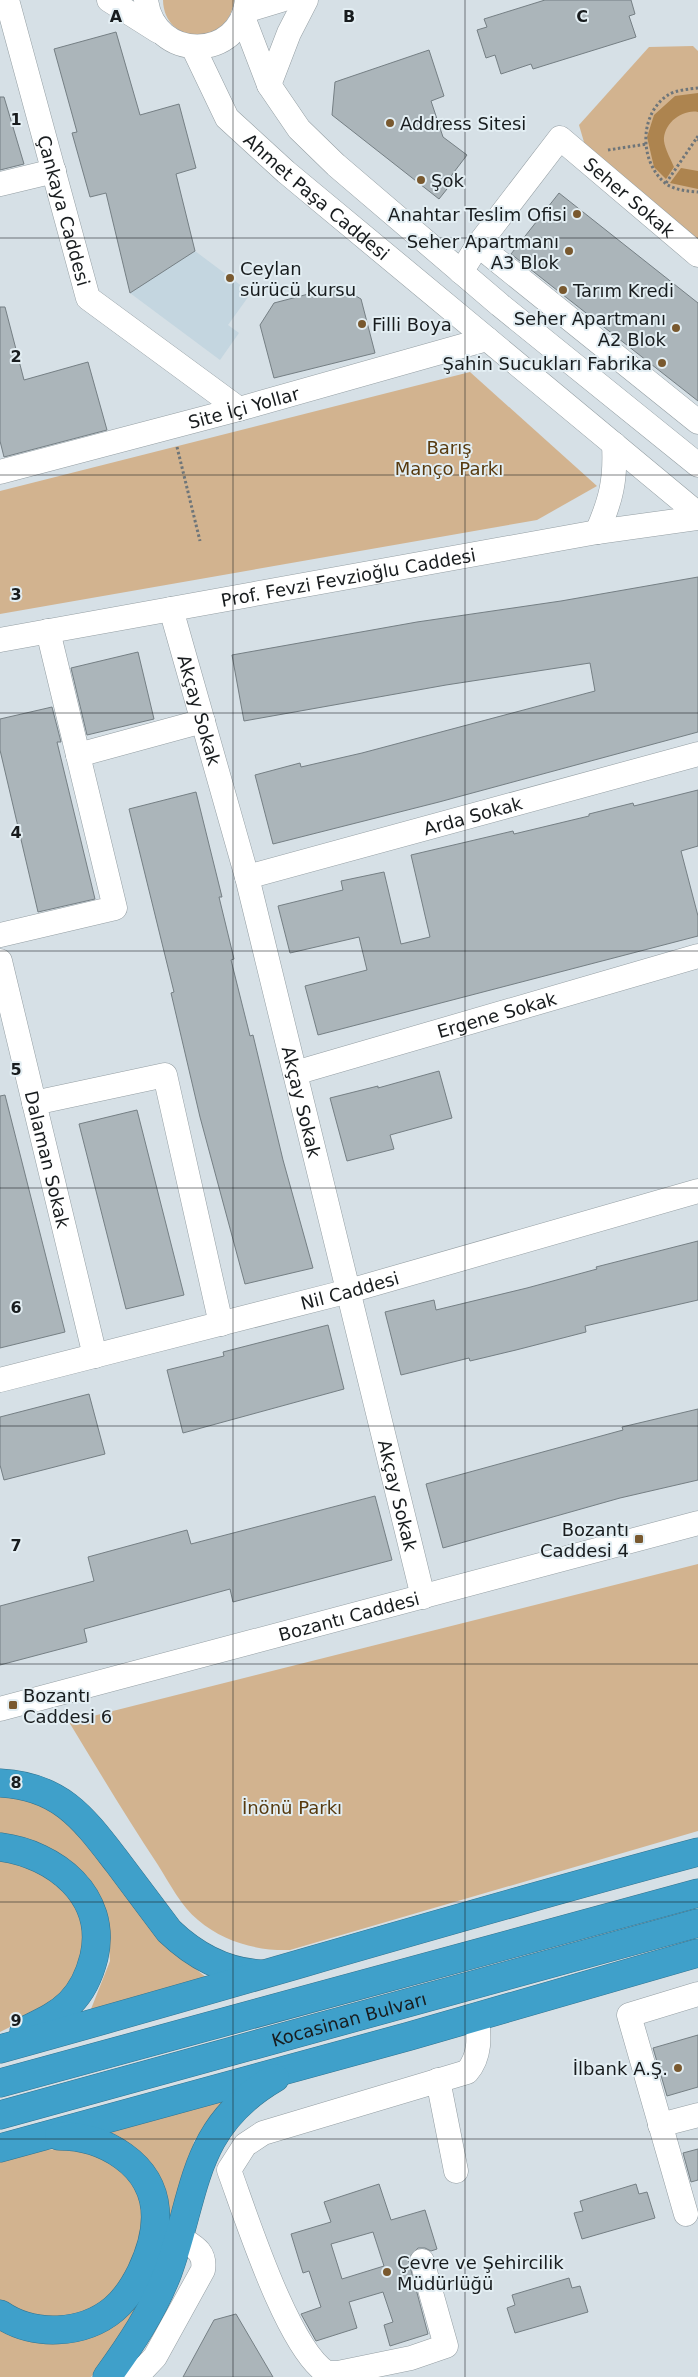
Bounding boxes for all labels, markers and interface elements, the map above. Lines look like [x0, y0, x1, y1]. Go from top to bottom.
text: A [110, 7, 123, 26]
text: B [343, 7, 355, 26]
text: C [576, 7, 588, 26]
text: 1 [10, 110, 22, 129]
place label: Address Sitesi [400, 113, 526, 134]
marker: Address Sitesi [384, 117, 396, 129]
street label: Ahmet Paşa Caddesi [240, 129, 394, 264]
street label: Çankaya Caddesi [34, 133, 95, 288]
street label: Seher Sokak [580, 153, 680, 242]
place label: Şok [431, 170, 464, 191]
marker: Şok [415, 174, 427, 186]
place label: Anahtar Teslim Ofisi [388, 204, 567, 225]
marker: Anahtar Teslim Ofisi [571, 208, 583, 220]
place label: Seher Apartmanı A3 Blok [407, 231, 560, 273]
marker: Seher Apartmanı A3 Blok [563, 245, 575, 257]
place label: Ceylan sürücü kursu [240, 258, 356, 300]
marker: Ceylan sürücü kursu [224, 272, 236, 284]
place label: Tarım Kredi [572, 280, 674, 301]
marker: Tarım Kredi [557, 284, 569, 296]
place label: Seher Apartmanı A2 Blok [514, 308, 667, 350]
place label: Filli Boya [372, 314, 452, 335]
marker: Filli Boya [356, 318, 368, 330]
marker: Seher Apartmanı A2 Blok [670, 322, 682, 334]
text: 2 [10, 347, 22, 366]
place label: Şahin Sucukları Fabrika [443, 353, 652, 374]
marker: Şahin Sucukları Fabrika [656, 357, 668, 369]
street label: Site İçi Yollar [186, 382, 302, 432]
park label: Barış Manço Parkı [395, 437, 503, 479]
street label: Prof. Fevzi Fevzioğlu Caddesi [219, 544, 477, 610]
text: 3 [10, 585, 22, 604]
street label: Akçay Sokak [174, 652, 225, 768]
street label: Arda Sokak [421, 792, 525, 839]
text: 4 [10, 823, 22, 842]
street label: Ergene Sokak [435, 987, 559, 1042]
street label: Akçay Sokak [278, 1044, 326, 1160]
text: 5 [10, 1060, 22, 1079]
street label: Dalaman Sokak [21, 1088, 74, 1231]
street label: Nil Caddesi [298, 1267, 401, 1313]
text: 6 [10, 1298, 22, 1317]
street label: Akçay Sokak [374, 1437, 422, 1554]
place label: Bozantı Caddesi 4 [540, 1519, 629, 1561]
marker: Bozantı Caddesi 4 [633, 1533, 645, 1545]
text: 7 [10, 1536, 22, 1555]
street label: Bozantı Caddesi [276, 1587, 422, 1645]
place label: Bozantı Caddesi 6 [23, 1685, 112, 1727]
marker: Bozantı Caddesi 6 [7, 1699, 19, 1711]
text: 8 [10, 1773, 22, 1792]
park label: İnönü Parkı [242, 1797, 342, 1818]
street label: Kocasinan Bulvarı [269, 1988, 429, 2050]
text: 9 [10, 2011, 22, 2030]
place label: İlbank A.Ş. [573, 2058, 668, 2079]
marker: İlbank A.Ş. [672, 2062, 684, 2074]
place label: Çevre ve Şehircilik Müdürlüğü [397, 2252, 564, 2294]
marker: Çevre ve Şehircilik Müdürlüğü [381, 2266, 393, 2278]

